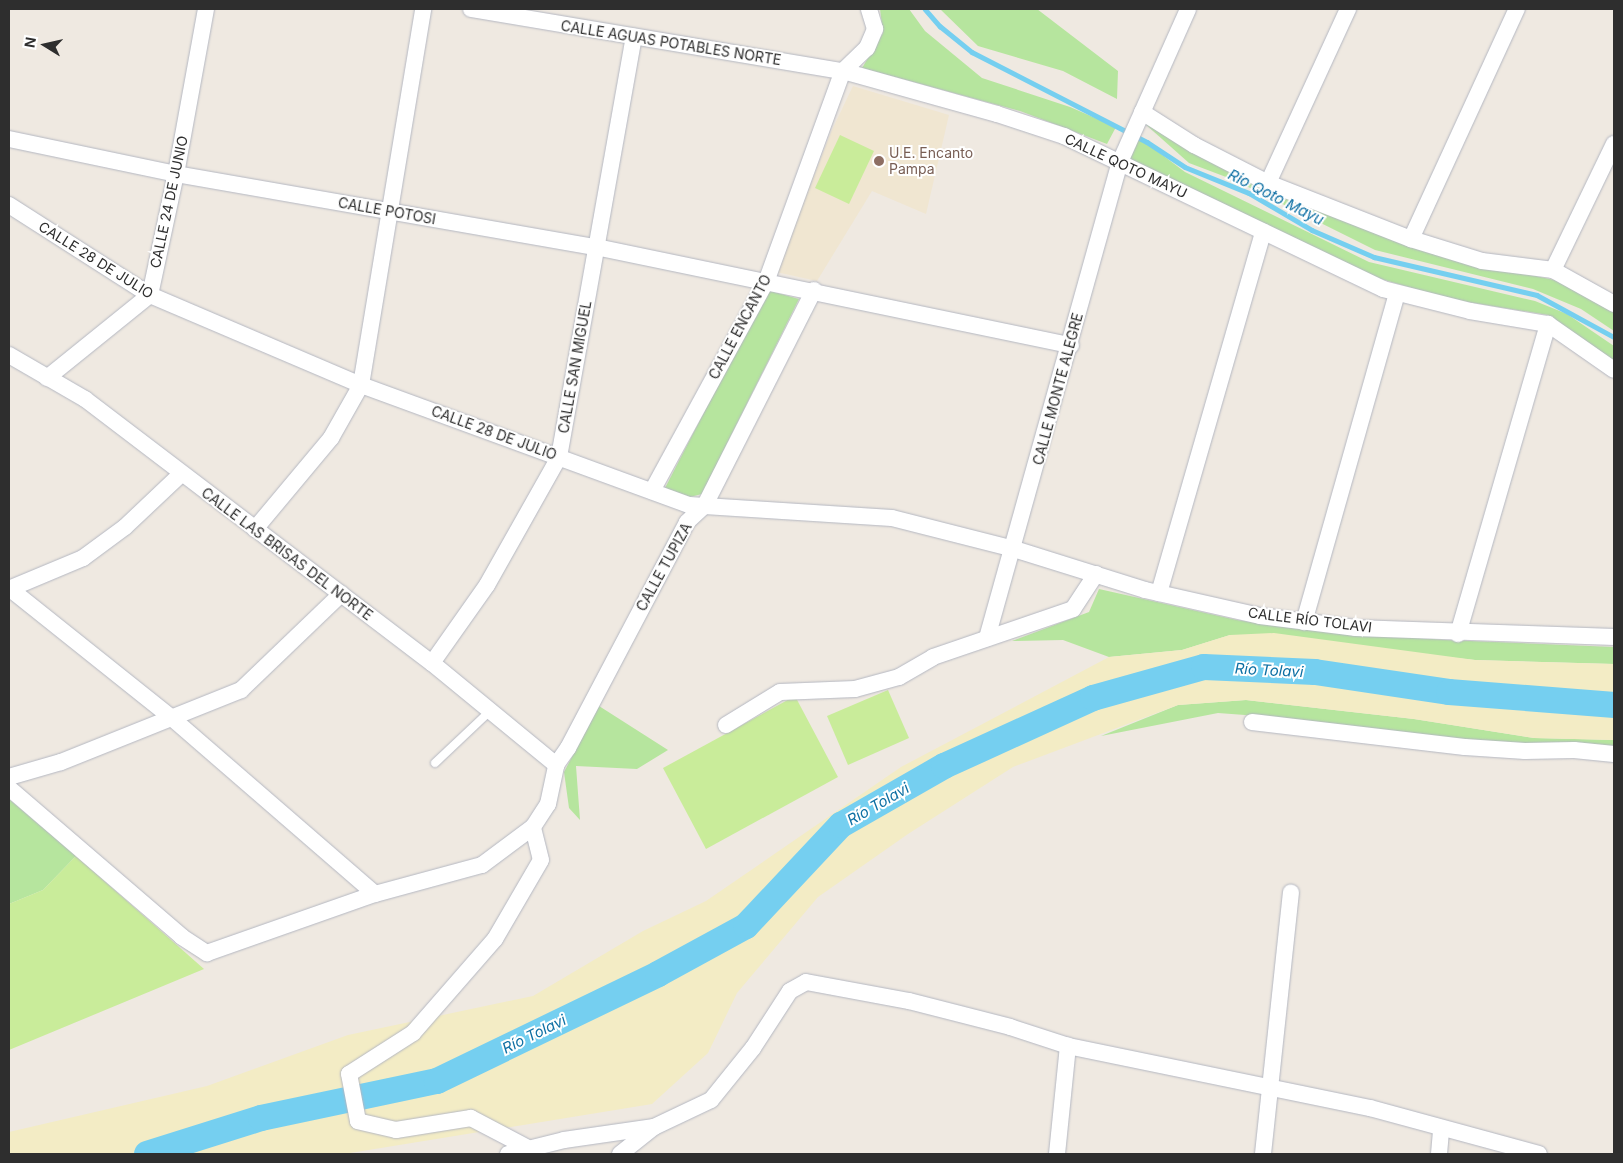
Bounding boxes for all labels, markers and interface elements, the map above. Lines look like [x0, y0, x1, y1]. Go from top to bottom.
street label: CALLE AGUAS POTABLES NORTE [560, 17, 782, 69]
north arrow [20, 20, 70, 70]
text: N [20, 36, 39, 49]
street label: CALLE QOTO MAYU [1062, 130, 1190, 202]
street label: CALLE 24 DE JUNIO [147, 134, 191, 270]
place label: U.E. Encanto Pampa [889, 145, 973, 178]
marker: U.E. Encanto Pampa [873, 155, 885, 167]
water label: Rio Qoto Mayu [1225, 165, 1327, 229]
street label: CALLE POTOSI [337, 194, 437, 228]
street label: CALLE 28 DE JULIO [36, 218, 156, 302]
street label: CALLE ENCANTO [705, 272, 775, 382]
street label: CALLE SAN MIGUEL [555, 299, 595, 435]
street label: CALLE MONTE ALEGRE [1030, 311, 1086, 467]
street label: CALLE 28 DE JULIO [429, 403, 559, 463]
street label: CALLE LAS BRISAS DEL NORTE [198, 484, 376, 624]
street label: CALLE TUPIZA [633, 520, 695, 614]
street label: CALLE RÍO TOLAVI [1247, 604, 1373, 636]
water label: Río Tolavi [1234, 659, 1304, 681]
water label: Río Tolavi [844, 779, 912, 829]
water label: Río Tolavi [499, 1011, 569, 1057]

